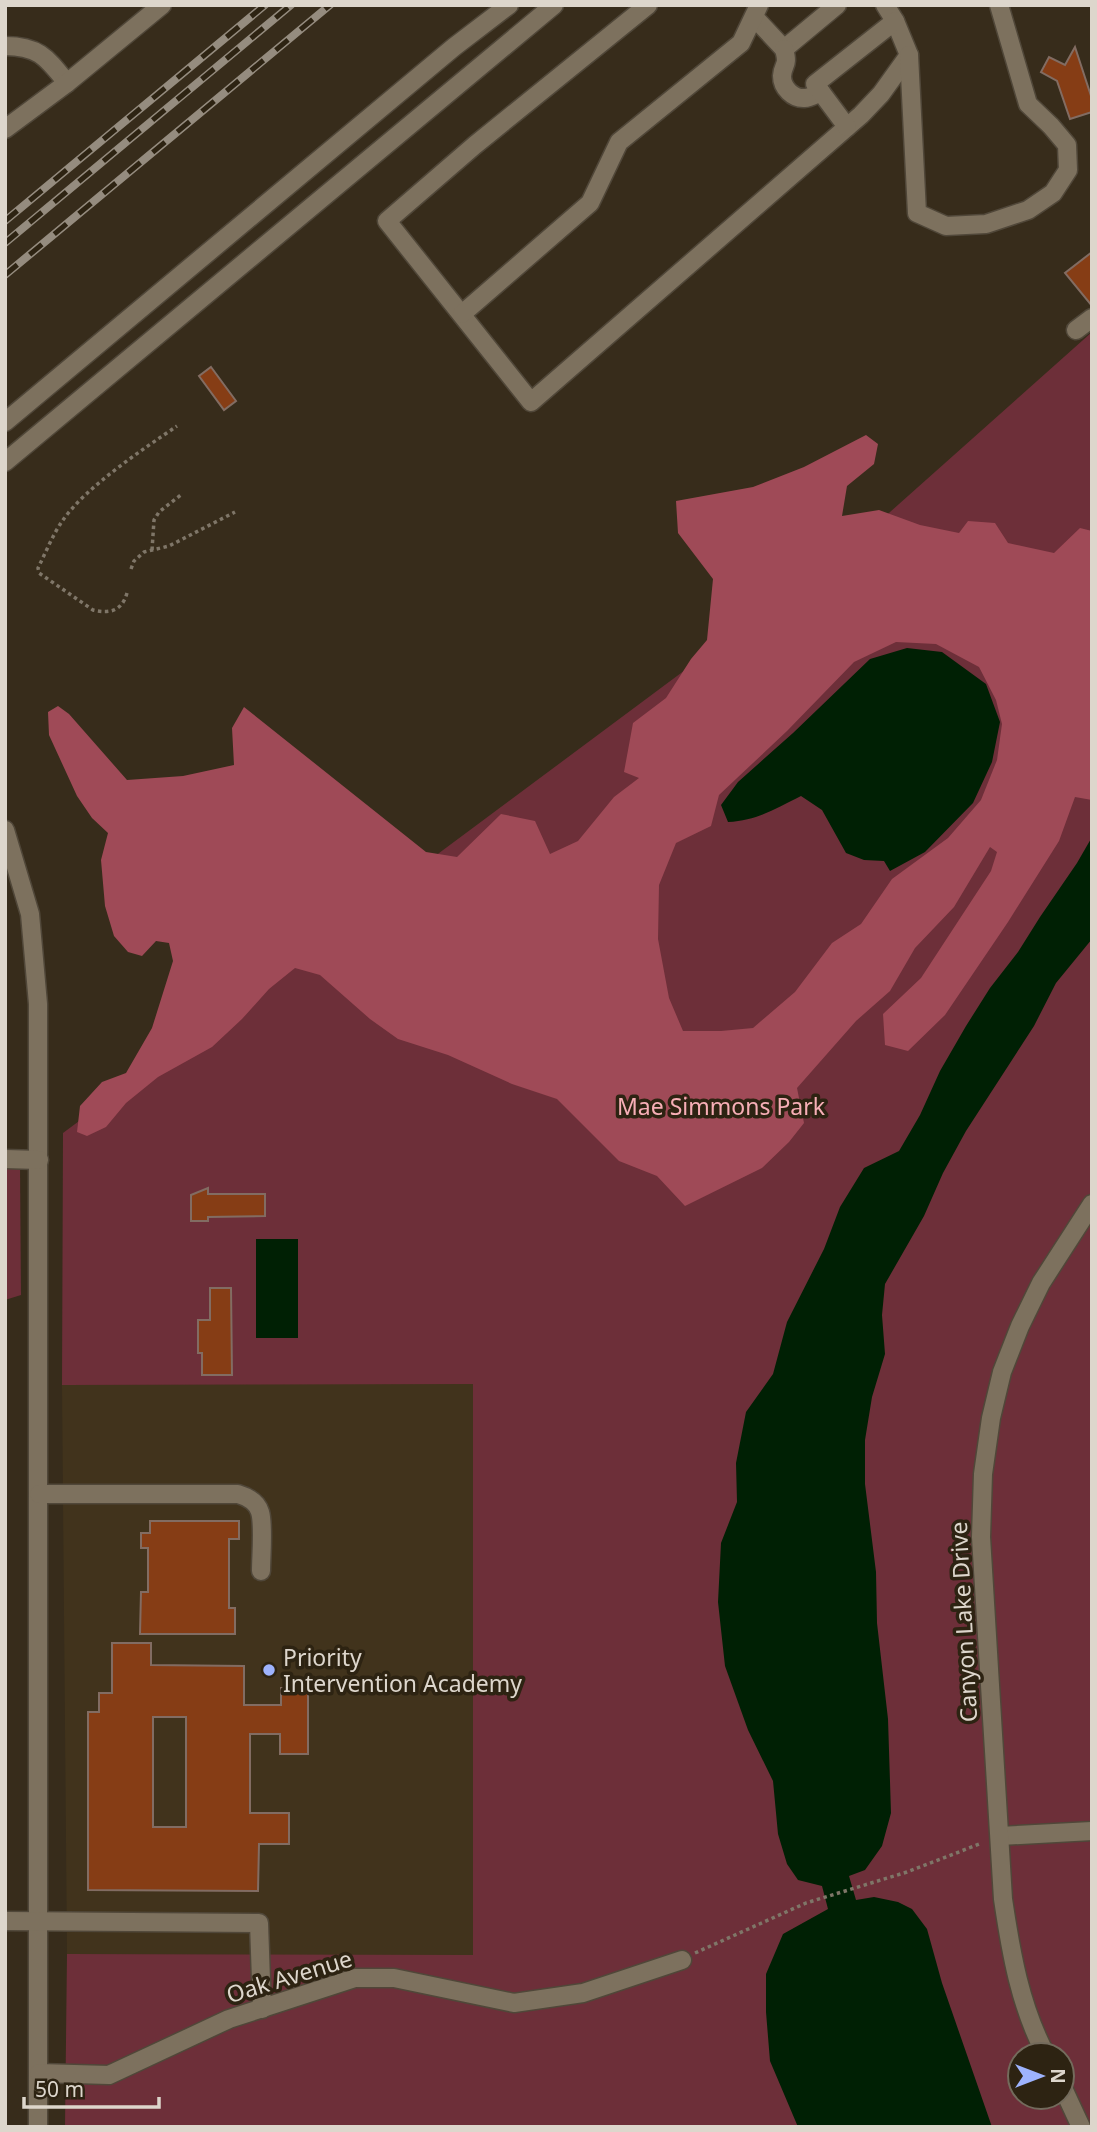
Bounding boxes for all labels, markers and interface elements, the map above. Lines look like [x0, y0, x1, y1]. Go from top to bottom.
park label: Mae Simmons Park [617, 1090, 826, 1122]
street label: Canyon Lake Drive [942, 1521, 984, 1723]
place label: Priority Intervention Academy [283, 1641, 522, 1699]
marker: Priority Intervention Academy [261, 1662, 277, 1678]
street label: Oak Avenue [222, 1942, 356, 2010]
north arrow [1006, 2041, 1076, 2111]
scale bar [24, 2066, 159, 2110]
text: N [1045, 2068, 1071, 2084]
text: 50 m [35, 2075, 84, 2103]

